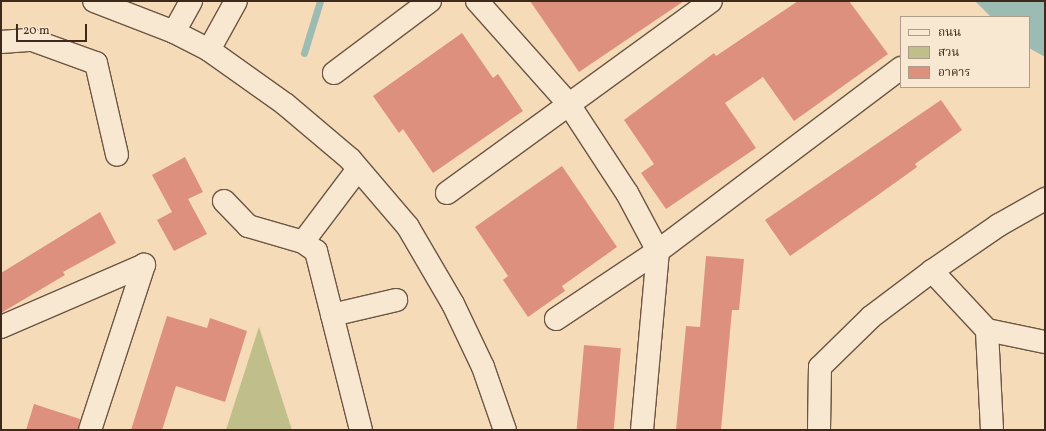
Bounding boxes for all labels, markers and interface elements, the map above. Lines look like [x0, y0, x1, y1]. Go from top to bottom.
scale bar [18, 16, 89, 42]
legend [900, 16, 1030, 88]
text: 20 m [23, 23, 50, 39]
text: ถนน [938, 25, 961, 41]
text: สวน [938, 45, 959, 61]
text: อาคาร [938, 65, 970, 81]

